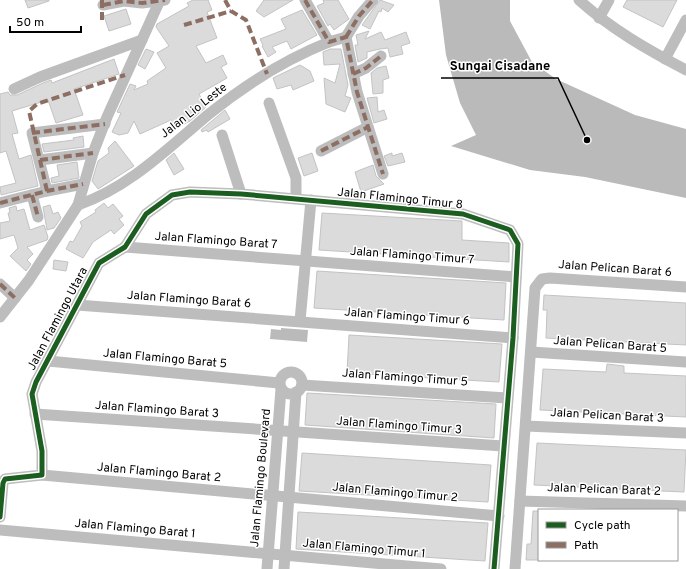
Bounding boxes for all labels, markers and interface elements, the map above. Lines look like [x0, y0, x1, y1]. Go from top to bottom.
scale bar [10, 8, 81, 34]
text: 50 m [16, 15, 44, 31]
callout: Sungai Cisadane [441, 53, 558, 78]
text: Sungai Cisadane [450, 59, 550, 75]
street label: Jalan Lio Leste [157, 80, 231, 142]
street label: Jalan Flamingo Timur 8 [336, 184, 464, 214]
street label: Jalan Flamingo Barat 7 [154, 229, 278, 253]
street label: Jalan Flamingo Timur 7 [349, 244, 475, 268]
street label: Jalan Pelican Barat 6 [558, 257, 672, 281]
street label: Jalan Flamingo Utara [24, 265, 92, 373]
street label: Jalan Flamingo Barat 6 [126, 288, 252, 312]
street label: Jalan Flamingo Timur 6 [344, 305, 470, 329]
street label: Jalan Pelican Barat 5 [553, 333, 667, 357]
street label: Jalan Flamingo Barat 5 [102, 346, 228, 372]
street label: Jalan Flamingo Timur 5 [341, 366, 469, 390]
street label: Jalan Flamingo Barat 3 [94, 398, 220, 422]
street label: Jalan Pelican Barat 3 [550, 405, 664, 427]
street label: Jalan Flamingo Boulevard [247, 408, 275, 548]
street label: Jalan Flamingo Timur 3 [336, 414, 462, 438]
street label: Jalan Flamingo Barat 2 [96, 460, 222, 486]
street label: Jalan Flamingo Timur 2 [331, 480, 459, 506]
street label: Jalan Pelican Barat 2 [547, 480, 661, 500]
legend [538, 509, 678, 561]
street label: Jalan Flamingo Barat 1 [74, 516, 196, 542]
text: Cycle path [574, 518, 631, 534]
street label: Jalan Flamingo Timur 1 [302, 536, 426, 562]
text: Path [574, 538, 599, 554]

